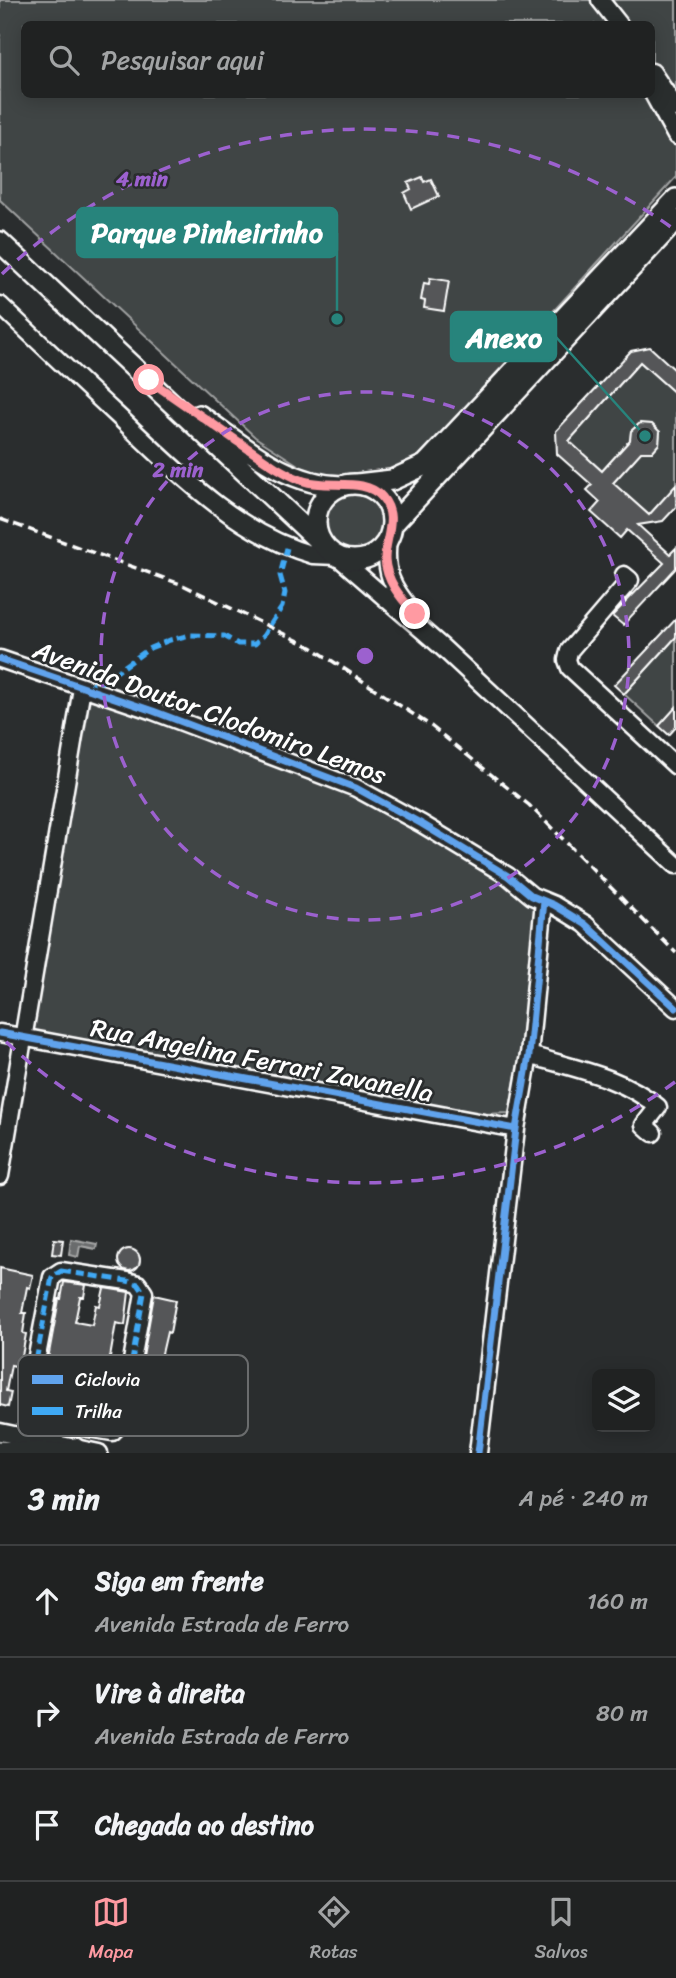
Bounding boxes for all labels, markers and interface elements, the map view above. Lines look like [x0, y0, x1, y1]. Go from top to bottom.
search box [21, 21, 655, 98]
text: Pesquisar aqui [101, 37, 264, 83]
icon: search [45, 41, 83, 79]
text: 4 min [115, 160, 169, 198]
callout: Parque Pinheirinho [77, 208, 337, 257]
text: Parque Pinheirinho [91, 208, 324, 257]
callout: Anexo [451, 312, 556, 361]
text: Anexo [465, 313, 543, 362]
route start [133, 364, 164, 395]
text: 2 min [152, 451, 204, 489]
route end [399, 598, 430, 629]
street label: Avenida Doutor Clodomiro Lemos [26, 626, 393, 797]
centre of rings [353, 644, 377, 668]
street label: Rua Angelina Ferrari Zavanella [87, 1004, 437, 1116]
legend [18, 1355, 248, 1436]
text: Ciclovia [75, 1363, 141, 1396]
map controls [592, 1369, 655, 1432]
button: layers [592, 1369, 655, 1432]
text: Trilha [75, 1395, 122, 1428]
text: 3 min [28, 1472, 100, 1526]
text: A pé · 240 m [519, 1478, 648, 1519]
text: Siga em frente [95, 1558, 264, 1604]
text: 160 m [587, 1581, 648, 1622]
icon: ahead [28, 1582, 66, 1620]
text: Avenida Estrada de Ferro [95, 1604, 349, 1645]
text: Vire à direita [95, 1670, 245, 1716]
text: 80 m [596, 1693, 648, 1734]
icon: right [28, 1694, 66, 1732]
text: Avenida Estrada de Ferro [95, 1716, 349, 1757]
text: Chegada ao destino [95, 1802, 314, 1848]
icon: arrive [28, 1806, 66, 1844]
tab: Mapa [88, 1893, 133, 1968]
tab: Rotas [310, 1893, 358, 1968]
tab: Salvos [534, 1893, 588, 1968]

